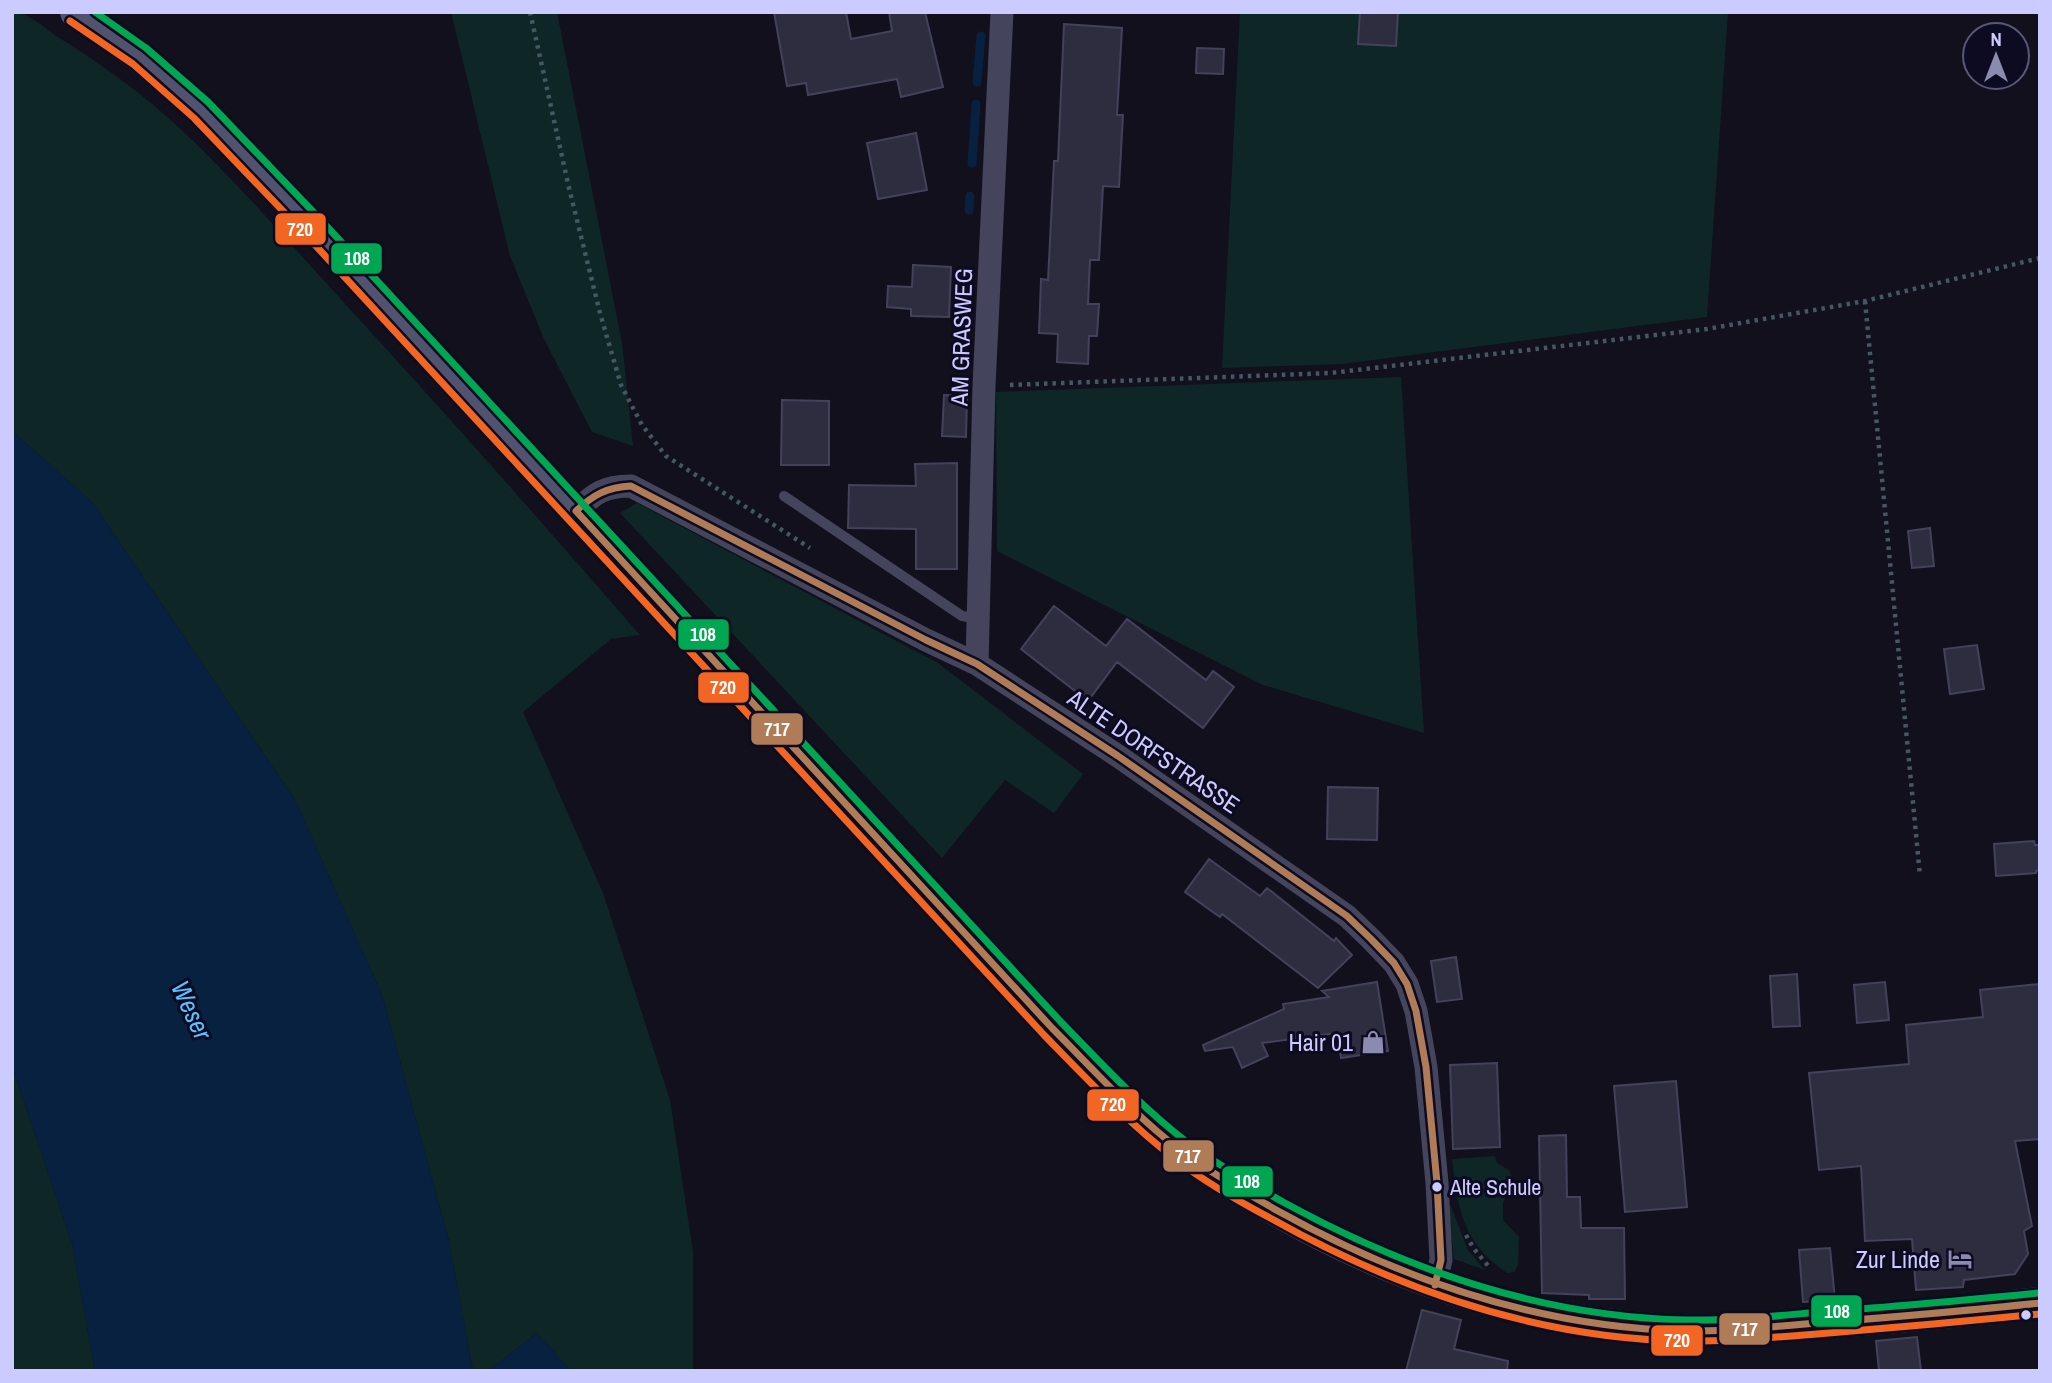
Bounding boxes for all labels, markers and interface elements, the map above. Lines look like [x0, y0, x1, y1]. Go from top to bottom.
north arrow [1961, 21, 2031, 91]
text: N [1990, 26, 2002, 52]
line badge: 720 [274, 212, 327, 246]
text: 720 [287, 216, 313, 242]
line badge: 108 [330, 242, 383, 275]
text: 108 [344, 245, 370, 271]
street label: AM GRASWEG [943, 268, 979, 407]
line badge: 108 [677, 618, 730, 651]
text: 108 [690, 621, 716, 647]
line badge: 720 [697, 671, 750, 704]
text: 720 [710, 674, 736, 700]
street label: ALTE DORFSTRASSE [1061, 681, 1246, 820]
line badge: 717 [750, 712, 804, 746]
text: 717 [764, 716, 790, 742]
water label: Weser [163, 975, 221, 1046]
place label: Hair 01 [1288, 1026, 1353, 1058]
shop icon: Hair 01 [1359, 1028, 1387, 1056]
line badge: 720 [1086, 1088, 1140, 1122]
text: 720 [1100, 1091, 1126, 1117]
line badge: 717 [1162, 1139, 1215, 1173]
text: 717 [1175, 1143, 1201, 1169]
line badge: 108 [1221, 1165, 1274, 1198]
text: 108 [1234, 1168, 1260, 1194]
place label: Alte Schule [1449, 1172, 1541, 1202]
marker: Alte Schule [1430, 1180, 1444, 1194]
place label: Zur Linde [1856, 1243, 1940, 1275]
hotel icon: Zur Linde [1946, 1245, 1974, 1273]
line badge: 108 [1810, 1294, 1863, 1328]
text: 108 [1824, 1298, 1850, 1324]
unlabelled marker [2019, 1308, 2033, 1322]
line badge: 717 [1718, 1312, 1771, 1346]
text: 717 [1732, 1316, 1758, 1342]
line badge: 720 [1650, 1324, 1704, 1357]
text: 720 [1664, 1327, 1690, 1353]

